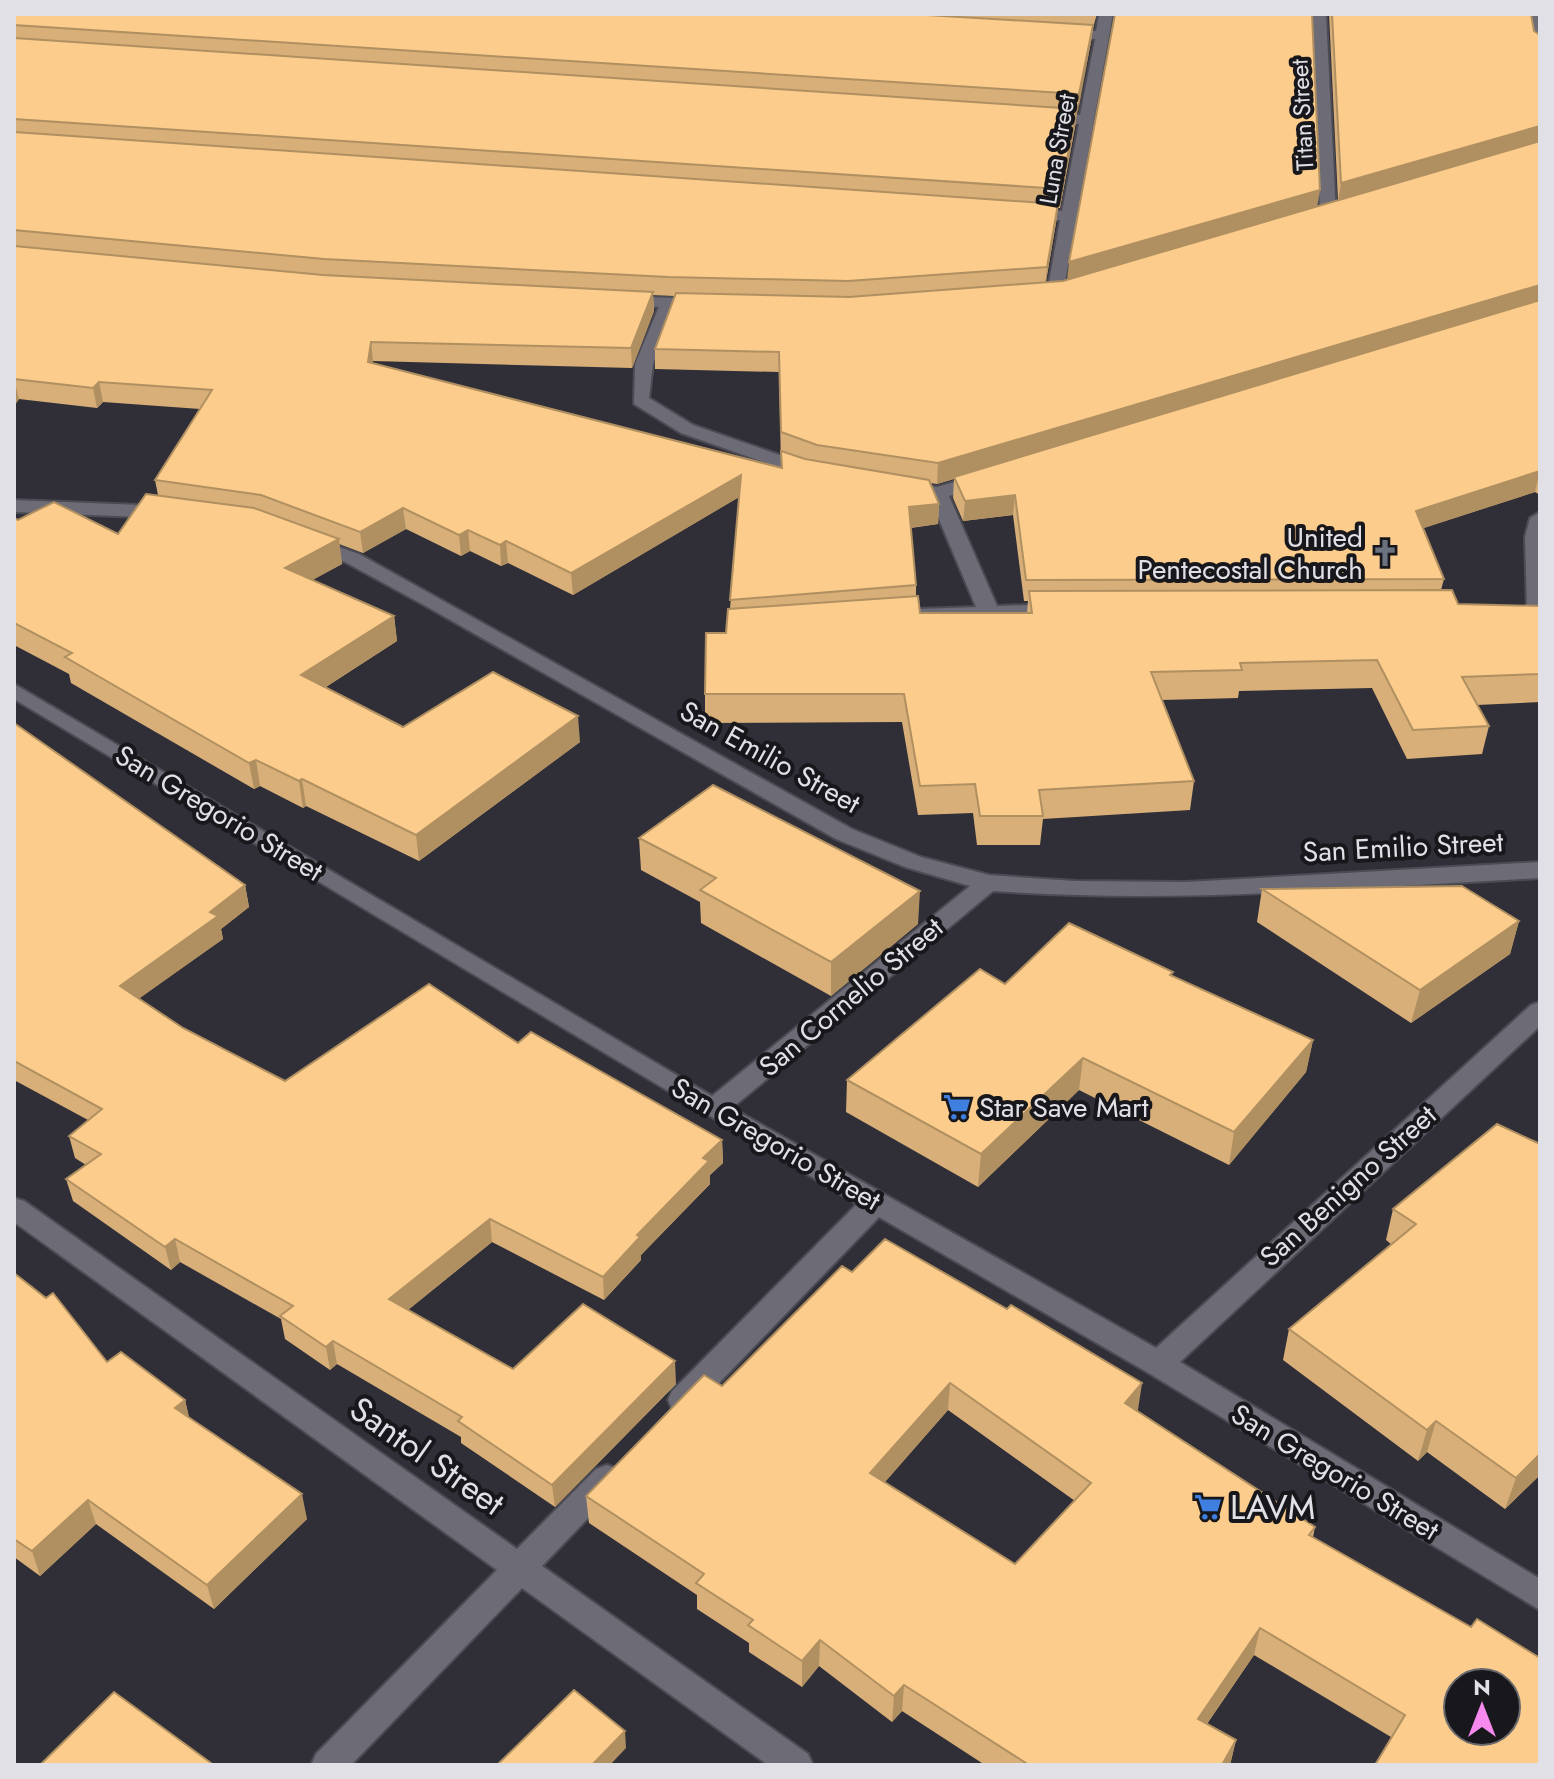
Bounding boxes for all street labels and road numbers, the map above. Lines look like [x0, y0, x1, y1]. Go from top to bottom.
street label: Titan Street [1282, 58, 1322, 172]
street label: Luna Street [1030, 91, 1084, 207]
street label: San Emilio Street [672, 690, 868, 824]
street label: San Gregorio Street [107, 735, 331, 891]
street label: San Emilio Street [1302, 821, 1505, 873]
street label: San Cornelio Street [750, 907, 952, 1086]
street label: San Gregorio Street [664, 1067, 889, 1221]
street label: San Benigno Street [1251, 1095, 1446, 1277]
street label: Santol Street [340, 1385, 514, 1527]
street label: San Gregorio Street [1223, 1394, 1447, 1550]

